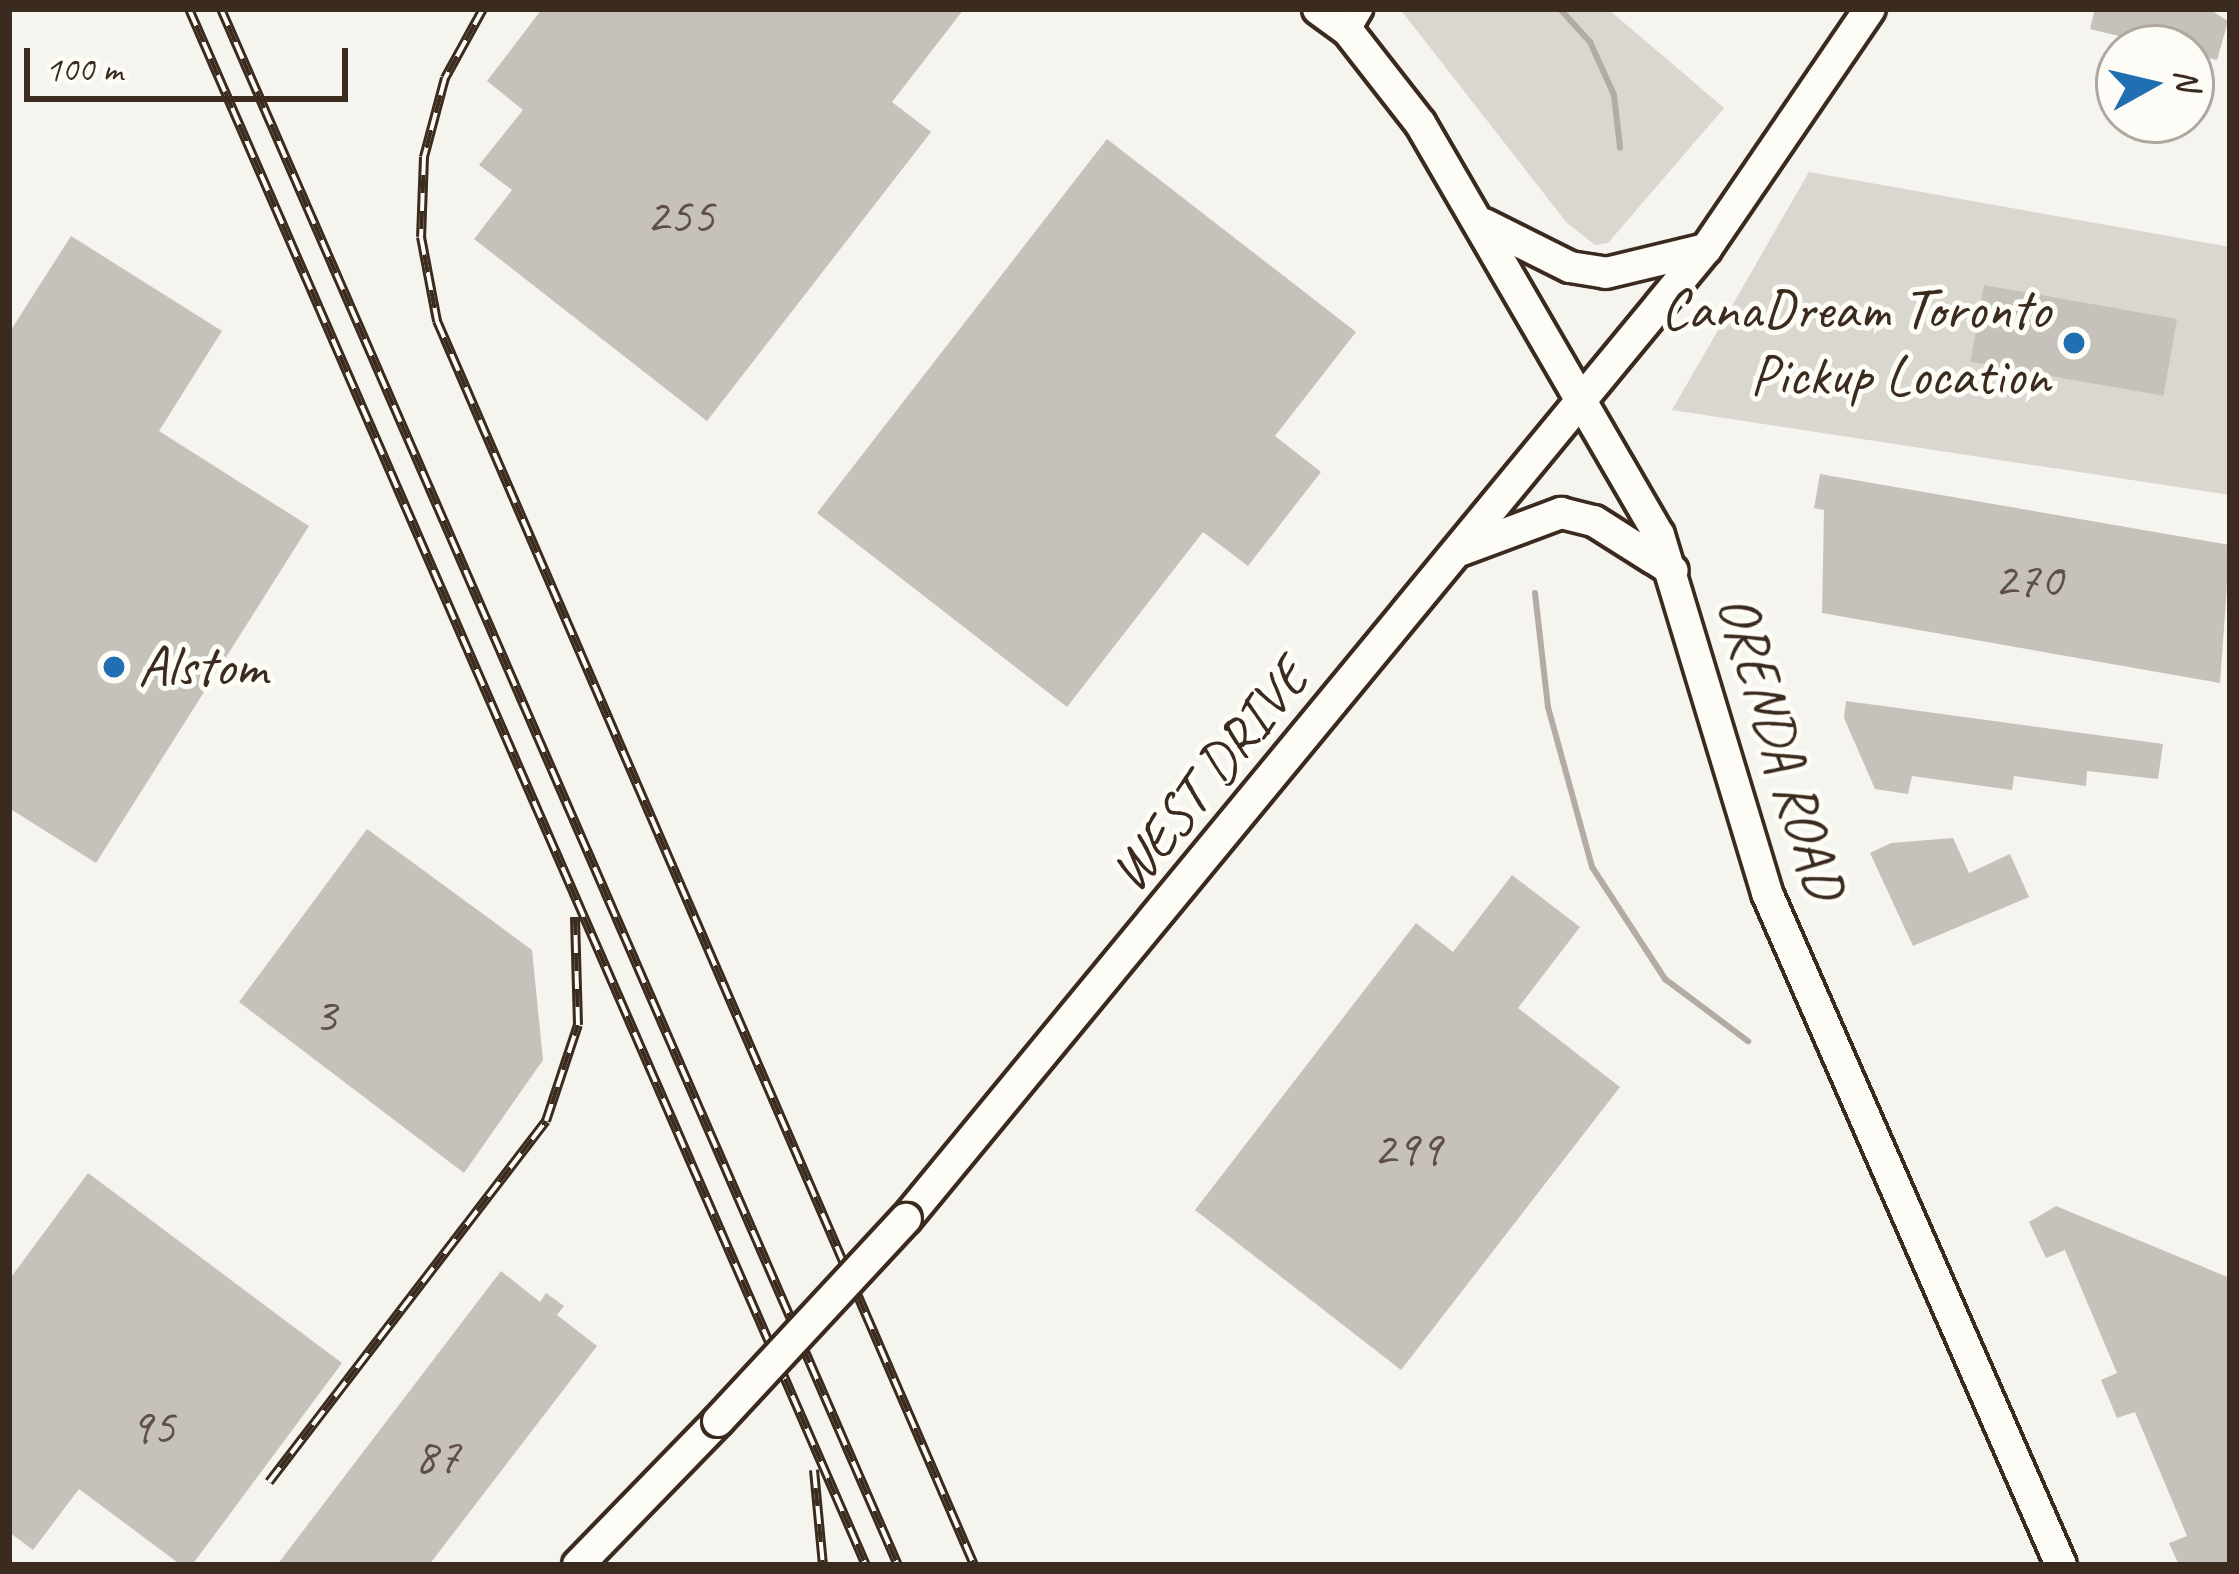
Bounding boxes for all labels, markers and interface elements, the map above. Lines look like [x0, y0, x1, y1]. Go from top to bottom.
scale bar [30, 24, 354, 98]
north arrow [2095, 24, 2215, 144]
text: 100 m [45, 46, 122, 92]
text: N [2165, 66, 2210, 92]
house number: 255 [646, 184, 714, 246]
place label: CanaDream Toronto Pickup Location [1661, 276, 2050, 410]
marker: CanaDream Toronto Pickup Location [2061, 330, 2087, 356]
house number: 270 [1994, 548, 2062, 610]
street label: ORENDA ROAD [1702, 587, 1860, 907]
place label: Alstom [138, 633, 267, 701]
street label: WEST DRIVE [1095, 645, 1323, 905]
marker: Alstom [101, 654, 127, 680]
house number: 3 [314, 983, 336, 1045]
house number: 299 [1373, 1117, 1441, 1179]
house number: 95 [129, 1395, 175, 1457]
house number: 87 [414, 1424, 460, 1486]

